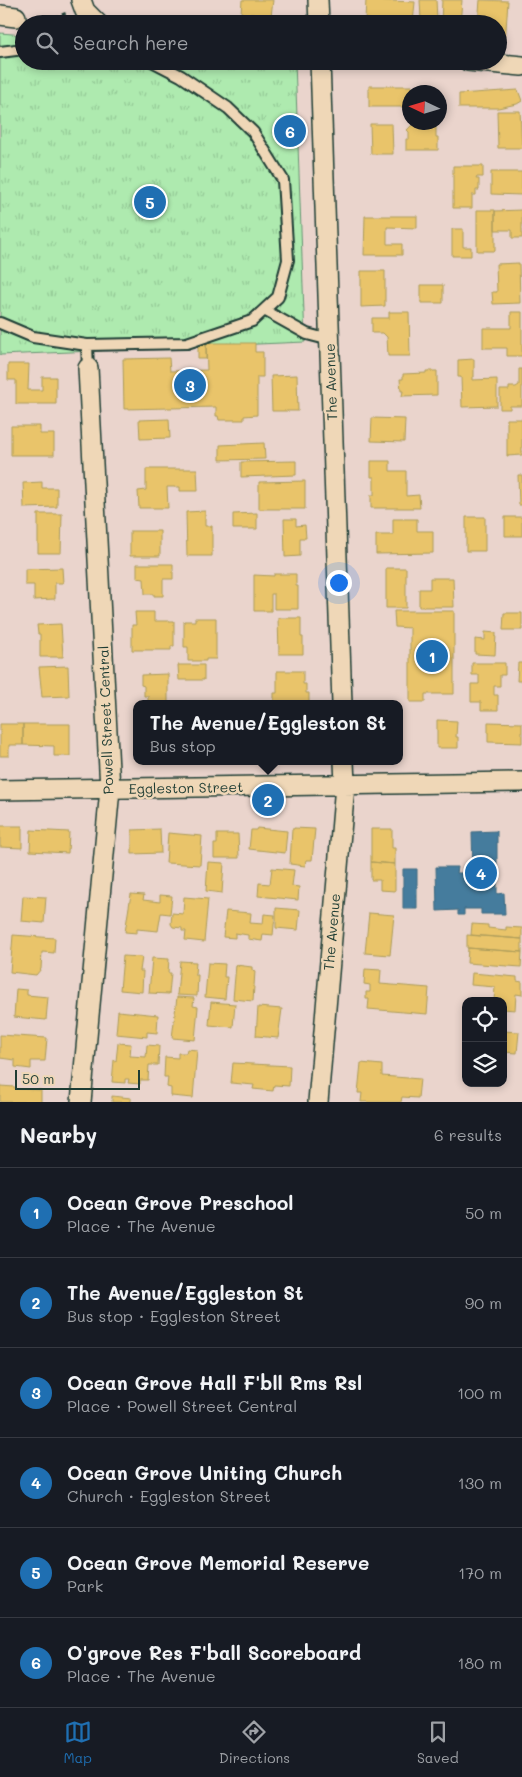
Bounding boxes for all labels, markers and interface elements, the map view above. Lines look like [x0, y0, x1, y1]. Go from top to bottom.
search box [15, 15, 507, 70]
icon: search [33, 29, 61, 57]
text: Search here [73, 30, 189, 55]
north arrow [402, 85, 447, 130]
pin: 6 [274, 112, 306, 150]
pin: 5 [134, 183, 166, 221]
street label: The Avenue [320, 343, 341, 421]
pin: 3 [174, 366, 206, 404]
your location [326, 570, 352, 596]
pin: 1 [416, 637, 448, 675]
street label: Powell Street Central [93, 645, 118, 795]
popup [133, 700, 403, 765]
text: The Avenue/Eggleston St [150, 710, 386, 735]
text: Bus stop [150, 735, 216, 756]
street label: Eggleston Street [129, 777, 243, 798]
pin: 2 [252, 781, 284, 819]
pin: 4 [465, 854, 497, 892]
street label: The Avenue [319, 893, 344, 971]
map controls [462, 997, 507, 1087]
button: locate [462, 997, 507, 1042]
button: layers [462, 1042, 507, 1087]
scale bar [15, 1067, 140, 1090]
text: 50 m [22, 1069, 54, 1088]
text: Nearby [20, 1121, 97, 1148]
text: 6 results [434, 1124, 502, 1145]
text: Ocean Grove Preschool [67, 1190, 293, 1215]
text: 1 [32, 1202, 40, 1223]
text: 50 m [465, 1202, 502, 1223]
text: Place · The Avenue [67, 1215, 216, 1236]
text: The Avenue/Eggleston St [67, 1280, 304, 1305]
text: 2 [32, 1292, 40, 1313]
text: 90 m [465, 1292, 502, 1313]
text: Bus stop · Eggleston Street [67, 1305, 281, 1326]
text: Ocean Grove Hall F'bll Rms Rsl [67, 1370, 362, 1395]
text: 3 [31, 1382, 41, 1403]
text: 100 m [457, 1382, 502, 1403]
text: Place · Powell Street Central [67, 1395, 297, 1416]
text: Ocean Grove Uniting Church [67, 1460, 342, 1485]
text: 4 [31, 1472, 41, 1493]
text: 130 m [458, 1472, 502, 1493]
text: Church · Eggleston Street [67, 1485, 271, 1506]
text: Ocean Grove Memorial Reserve [67, 1550, 369, 1575]
text: 5 [31, 1562, 41, 1583]
text: 170 m [458, 1562, 502, 1583]
text: Park [67, 1575, 103, 1596]
text: O'grove Res F'ball Scoreboard [67, 1640, 361, 1665]
text: 6 [31, 1652, 41, 1673]
text: 180 m [457, 1652, 502, 1673]
text: Place · The Avenue [67, 1665, 216, 1686]
tab: Map [63, 1718, 92, 1767]
tab: Directions [219, 1718, 290, 1767]
tab: Saved [417, 1718, 459, 1767]

